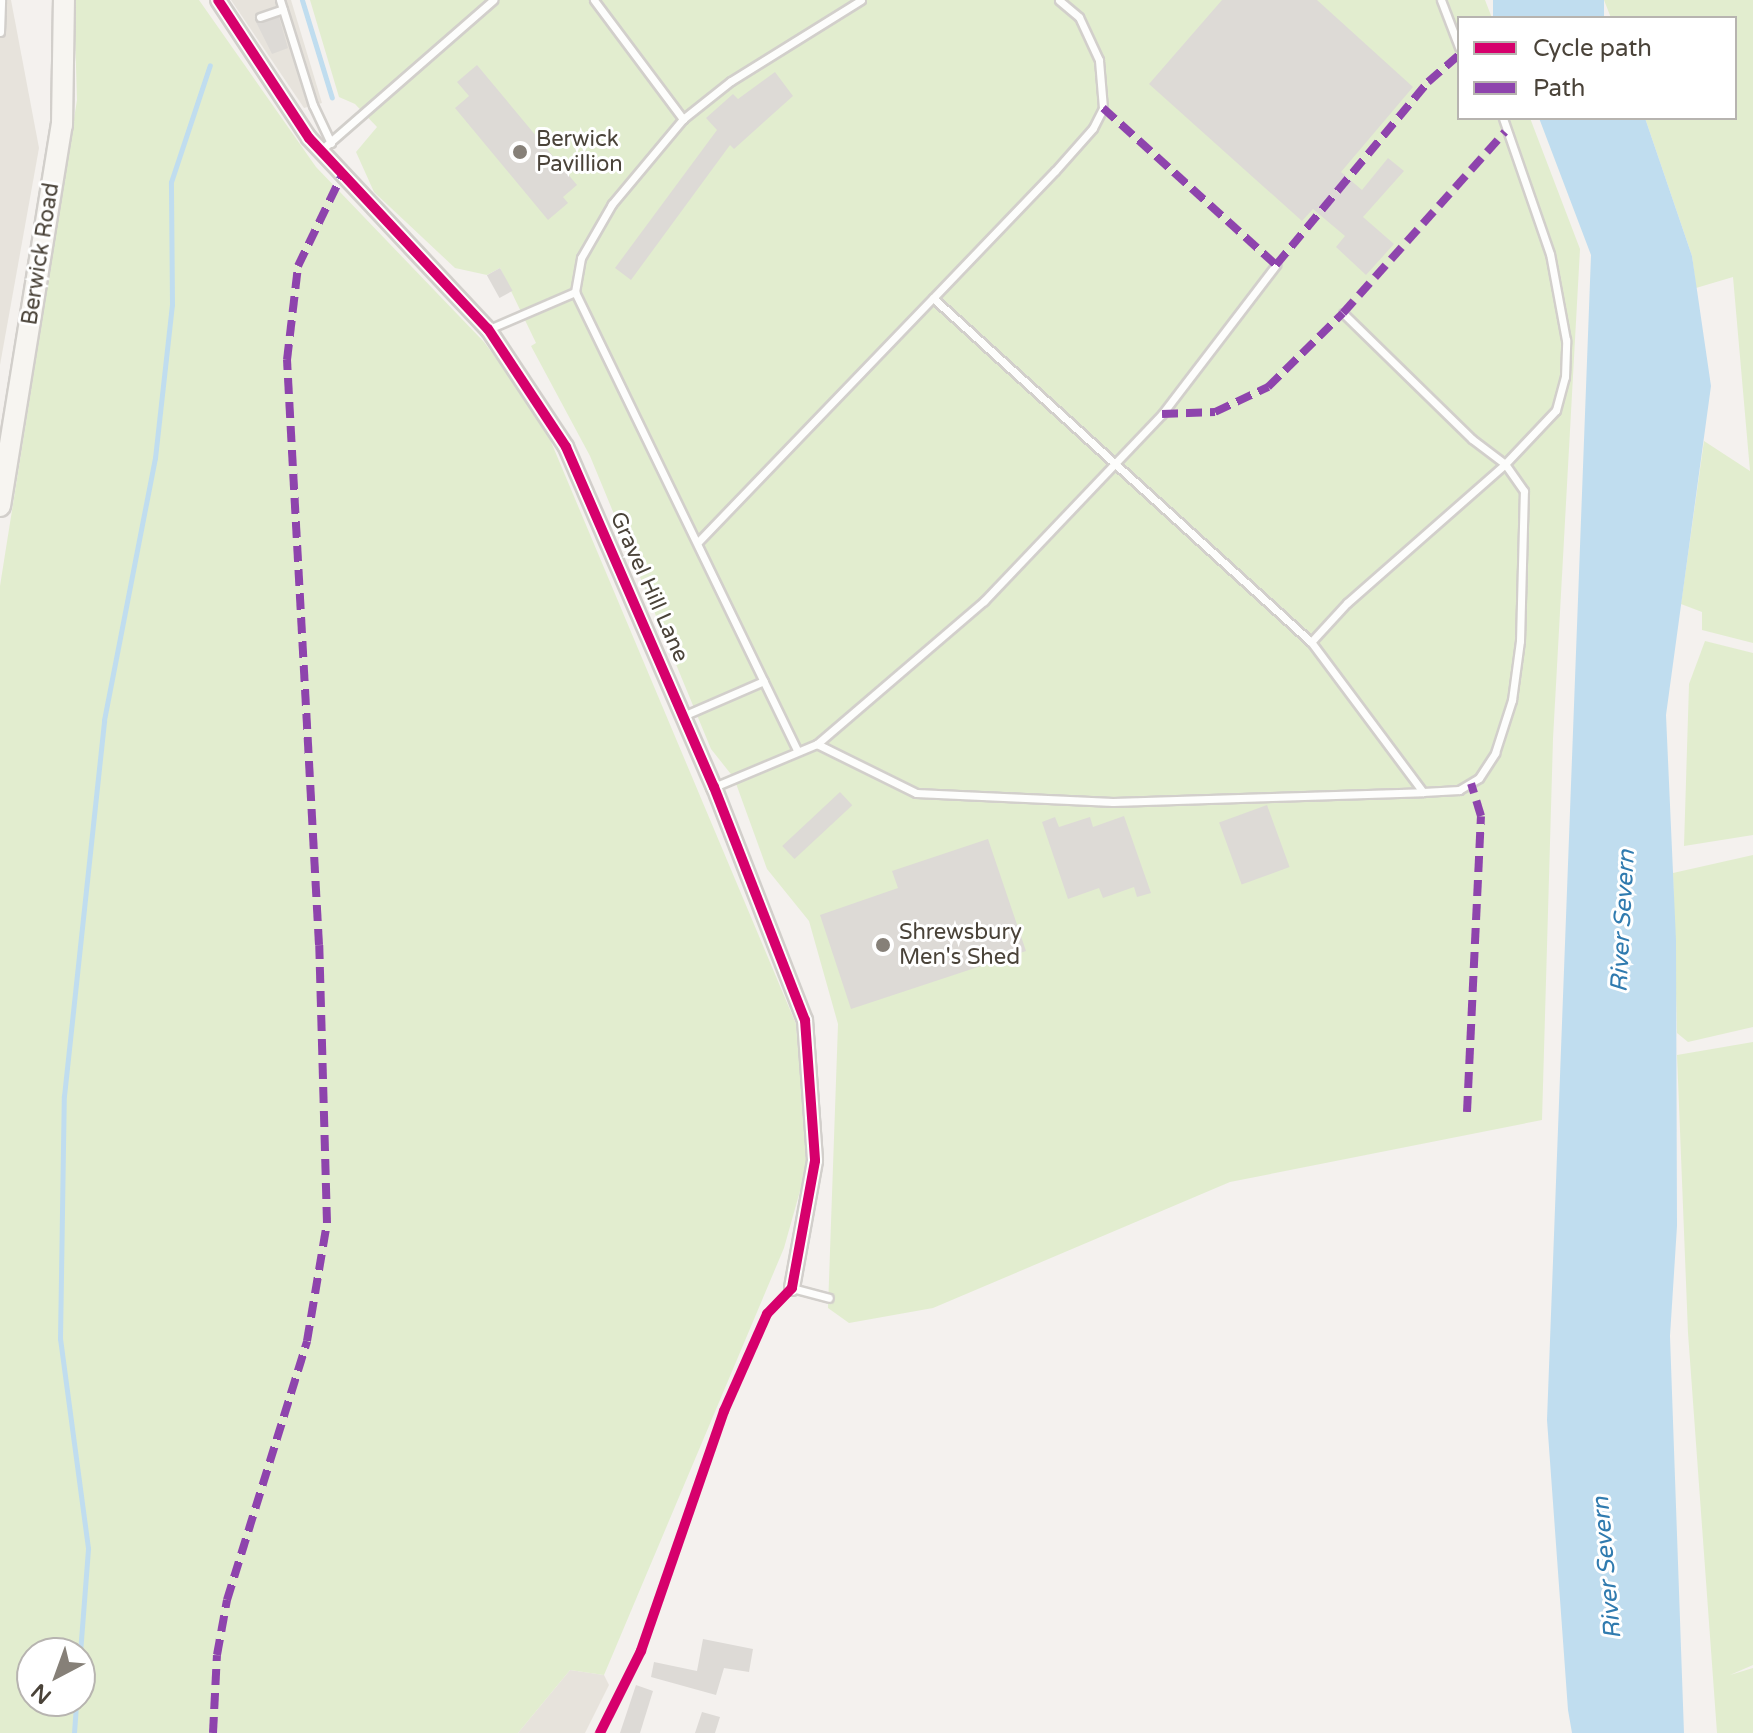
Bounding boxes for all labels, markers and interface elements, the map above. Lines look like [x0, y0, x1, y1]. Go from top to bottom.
legend [1457, 16, 1737, 120]
text: Cycle path [1533, 34, 1652, 63]
text: Path [1533, 74, 1586, 103]
place label: Berwick Pavillion [536, 126, 623, 178]
marker: Berwick Pavillion [511, 143, 529, 161]
street label: Berwick Road [17, 181, 65, 327]
street label: Gravel Hill Lane [604, 508, 694, 666]
water label: River Severn [1605, 849, 1641, 993]
place label: Shrewsbury Men's Shed [899, 919, 1022, 970]
marker: Shrewsbury Men's Shed [874, 936, 892, 954]
water label: River Severn [1586, 1496, 1628, 1640]
north arrow [16, 1637, 96, 1717]
text: N [26, 1678, 57, 1709]

